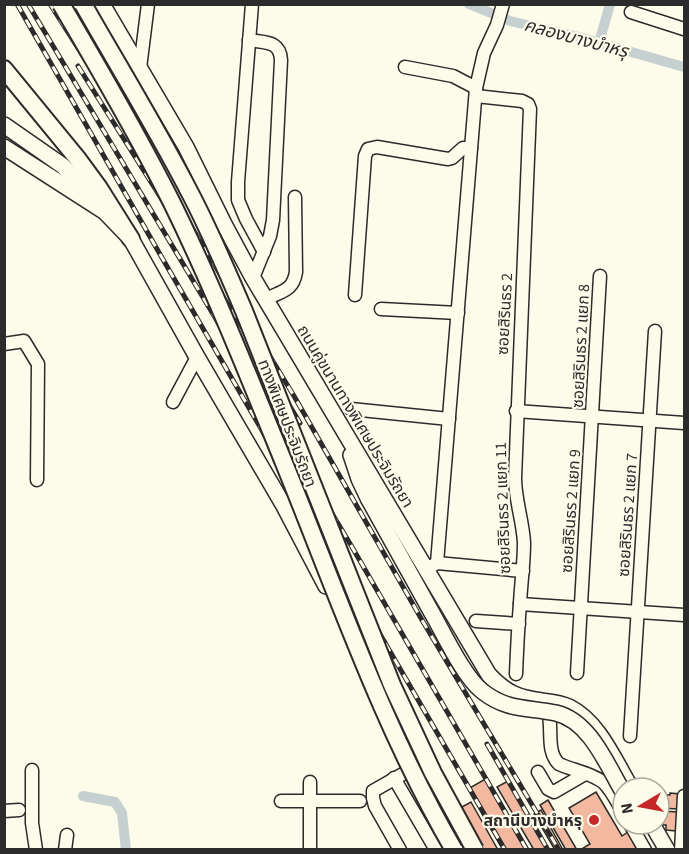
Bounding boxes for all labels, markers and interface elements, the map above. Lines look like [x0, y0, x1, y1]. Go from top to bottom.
water label: คลองบางบำหรุ [521, 13, 632, 65]
street label: ซอยสิรินธร 2 [492, 272, 518, 356]
street label: ซอยสิรินธร 2 แยก 8 [567, 283, 595, 409]
street label: ถนนคู่ขนานทางพิเศษประจิมรัถยา [292, 321, 419, 512]
street label: ทางพิเศษประจิมรัถยา [253, 356, 322, 491]
street label: ซอยสิรินธร 2 แยก 11 [490, 442, 516, 574]
street label: ซอยสิรินธร 2 แยก 9 [556, 448, 586, 574]
street label: ซอยสิรินธร 2 แยก 7 [613, 452, 643, 578]
north arrow [611, 776, 671, 836]
text: N [615, 801, 639, 816]
place label: สถานีบางบำหรุ [483, 810, 582, 832]
marker: สถานีบางบำหรุ [587, 813, 601, 827]

